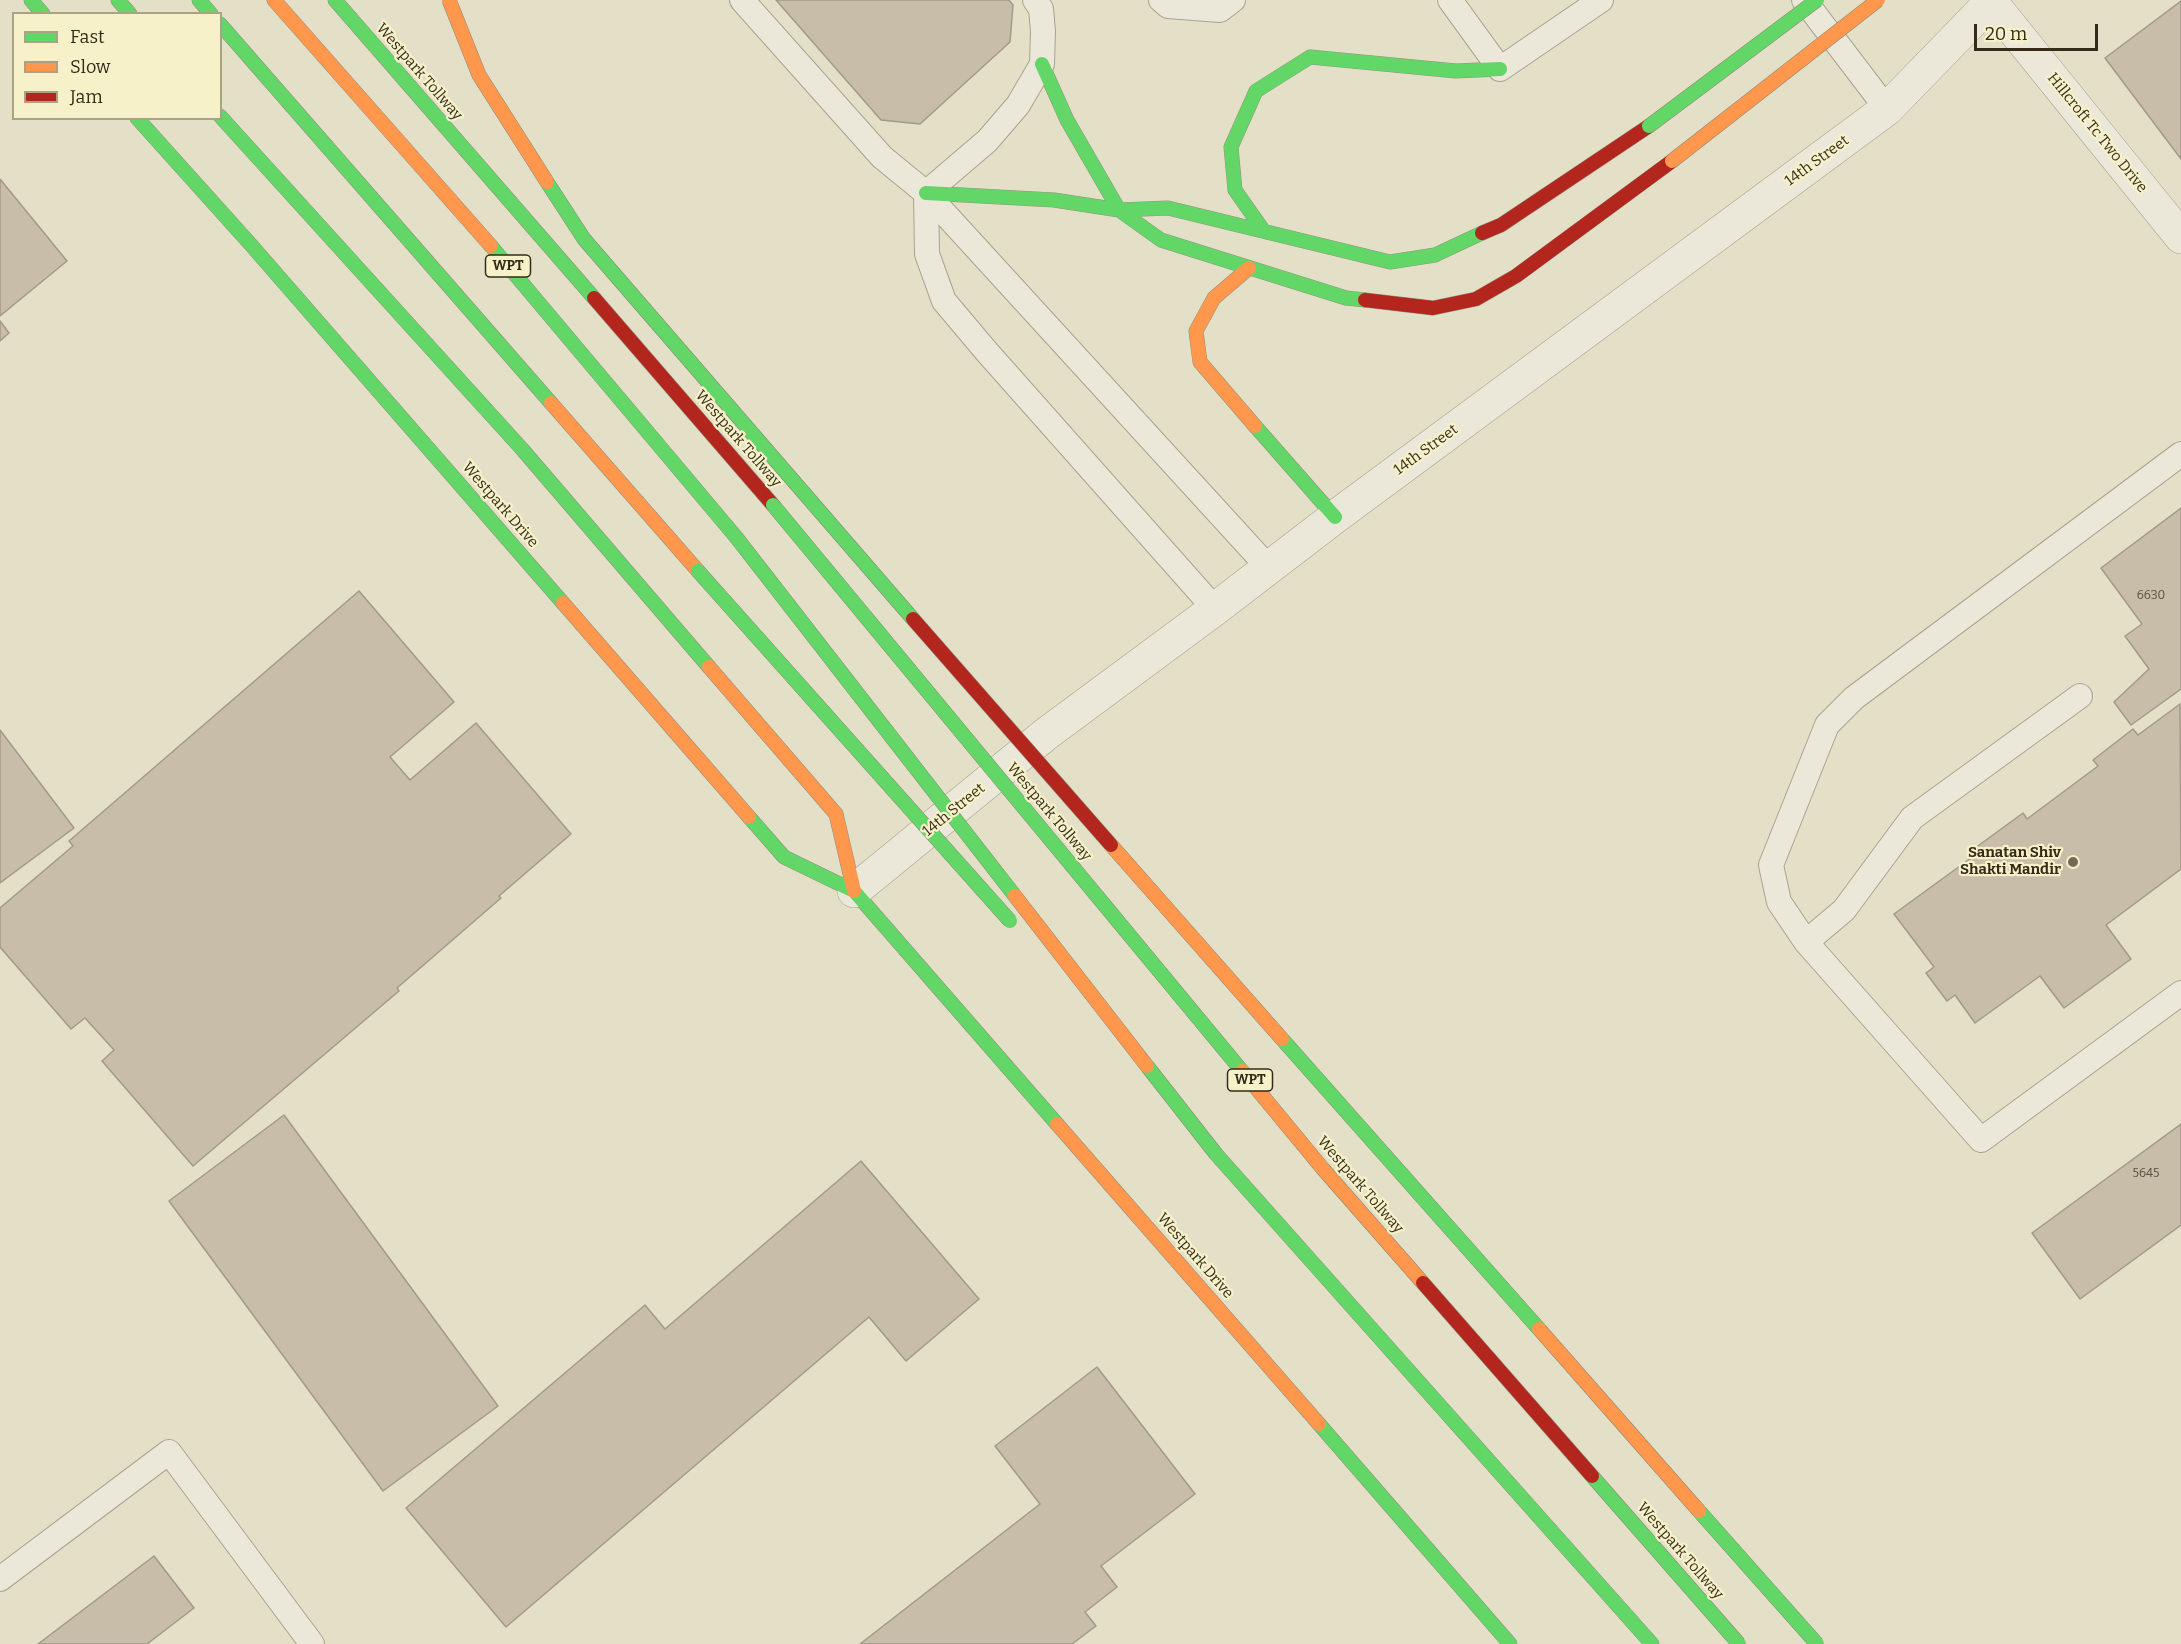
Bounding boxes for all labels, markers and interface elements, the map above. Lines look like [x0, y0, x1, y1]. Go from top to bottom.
legend [12, 12, 222, 120]
scale bar [1977, 12, 2102, 50]
street label: Westpark Tollway [372, 20, 466, 124]
text: 20 m [1985, 23, 2027, 45]
text: Fast [70, 26, 105, 48]
text: Slow [70, 56, 110, 78]
street label: Hillcroft Tc Two Drive [2043, 70, 2151, 196]
text: Jam [70, 86, 103, 108]
street label: 14th Street [1781, 132, 1853, 190]
road number: WPT [486, 255, 530, 277]
street label: Westpark Tollway [691, 387, 785, 491]
street label: 14th Street [1390, 421, 1462, 479]
street label: Westpark Drive [458, 459, 542, 551]
house number: 6630 [2137, 589, 2165, 603]
street label: Westpark Tollway [1003, 759, 1095, 865]
street label: 14th Street [919, 779, 989, 841]
place label: Sanatan Shiv Shakti Mandir [1960, 844, 2061, 879]
marker: Sanatan Shiv Shakti Mandir [2066, 855, 2080, 869]
road number: WPT [1228, 1069, 1272, 1091]
street label: Westpark Tollway [1313, 1133, 1407, 1237]
house number: 5645 [2133, 1167, 2159, 1181]
street label: Westpark Drive [1153, 1210, 1237, 1302]
street label: Westpark Tollway [1633, 1499, 1727, 1603]

